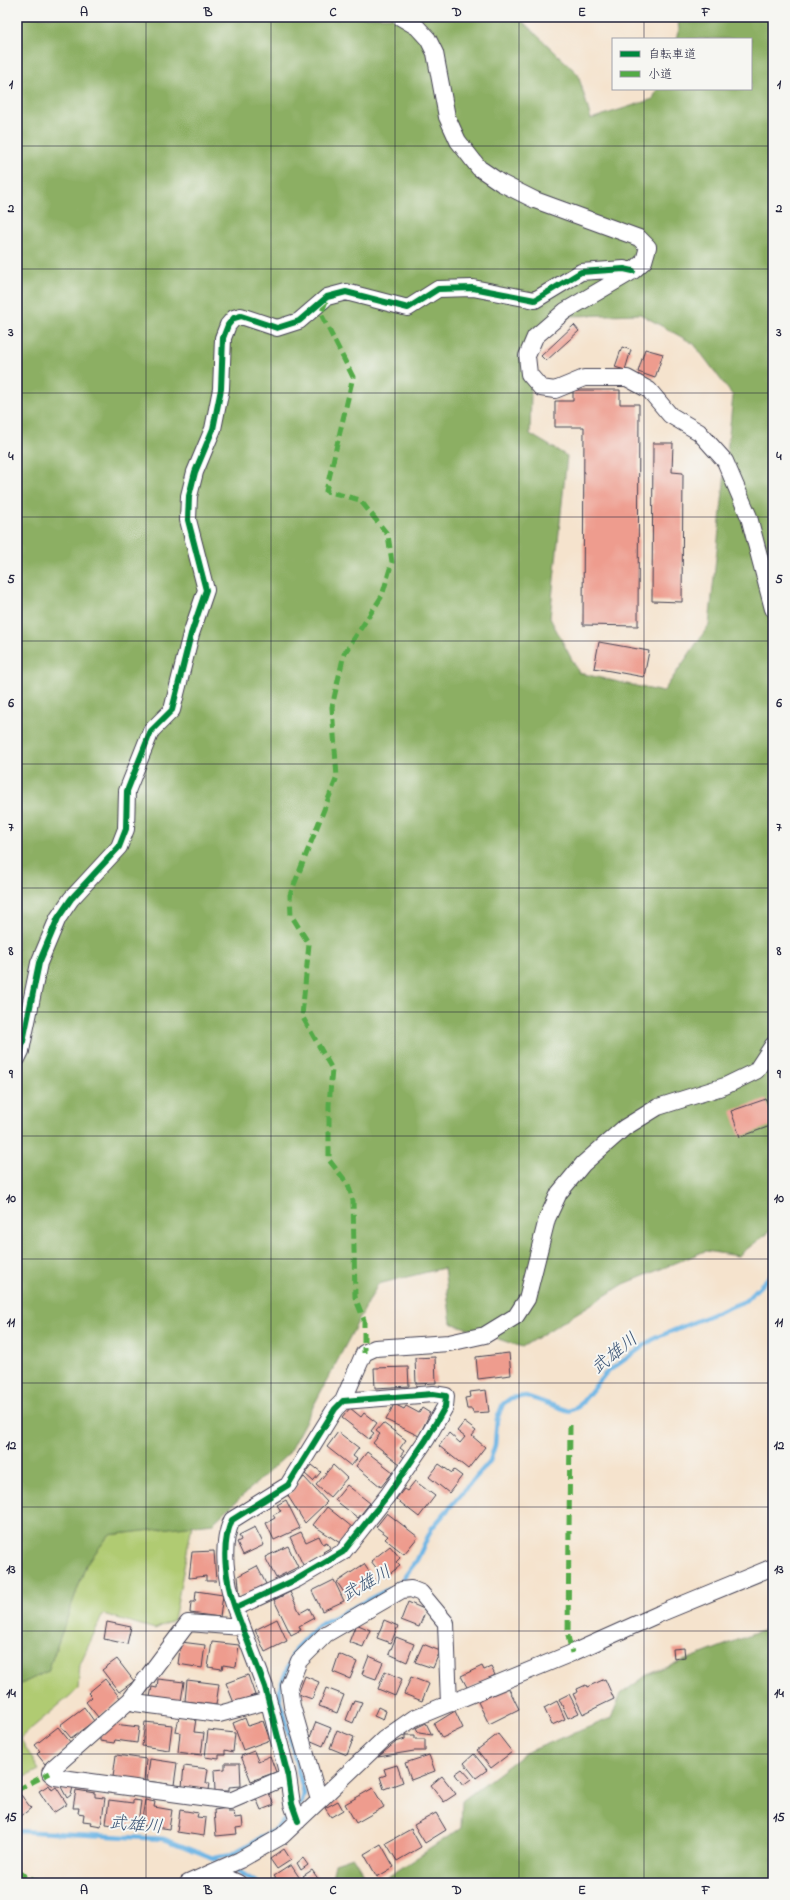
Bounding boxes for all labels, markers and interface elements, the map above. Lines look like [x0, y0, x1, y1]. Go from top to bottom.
text: A [80, 3, 88, 22]
text: B [203, 3, 213, 22]
text: C [329, 3, 337, 22]
text: D [451, 3, 462, 22]
text: E [578, 3, 586, 22]
text: F [701, 3, 711, 22]
legend [612, 38, 752, 90]
text: 自転車道 [648, 46, 696, 64]
text: 小道 [648, 66, 672, 84]
text: 1 [9, 75, 14, 94]
text: 1 [777, 75, 782, 94]
text: 2 [7, 199, 15, 218]
text: 2 [775, 199, 783, 218]
text: 3 [7, 323, 14, 342]
text: 3 [775, 323, 782, 342]
text: 4 [7, 447, 14, 466]
text: 4 [775, 447, 782, 466]
text: 5 [7, 570, 15, 589]
text: 5 [775, 570, 783, 589]
text: 6 [7, 694, 14, 713]
text: 6 [775, 694, 782, 713]
text: 7 [8, 818, 14, 837]
text: 7 [776, 818, 782, 837]
text: 8 [8, 942, 14, 961]
text: 8 [776, 942, 782, 961]
text: 9 [8, 1065, 14, 1084]
text: 9 [776, 1065, 782, 1084]
text: 10 [6, 1189, 16, 1208]
text: 10 [774, 1189, 784, 1208]
text: 11 [7, 1313, 16, 1332]
text: 11 [775, 1313, 784, 1332]
water label: 武雄川 [586, 1327, 644, 1382]
text: 12 [6, 1436, 17, 1455]
text: 12 [774, 1436, 785, 1455]
text: 13 [6, 1560, 16, 1579]
water label: 武雄川 [337, 1560, 397, 1609]
text: 13 [774, 1560, 784, 1579]
text: 14 [6, 1684, 16, 1703]
text: 14 [774, 1684, 784, 1703]
text: 15 [5, 1808, 17, 1827]
text: 15 [773, 1808, 785, 1827]
water label: 武雄川 [108, 1811, 164, 1841]
text: A [80, 1881, 88, 1900]
text: B [203, 1881, 213, 1900]
text: C [329, 1881, 337, 1900]
text: D [451, 1881, 462, 1900]
text: E [578, 1881, 586, 1900]
text: F [701, 1881, 711, 1900]

